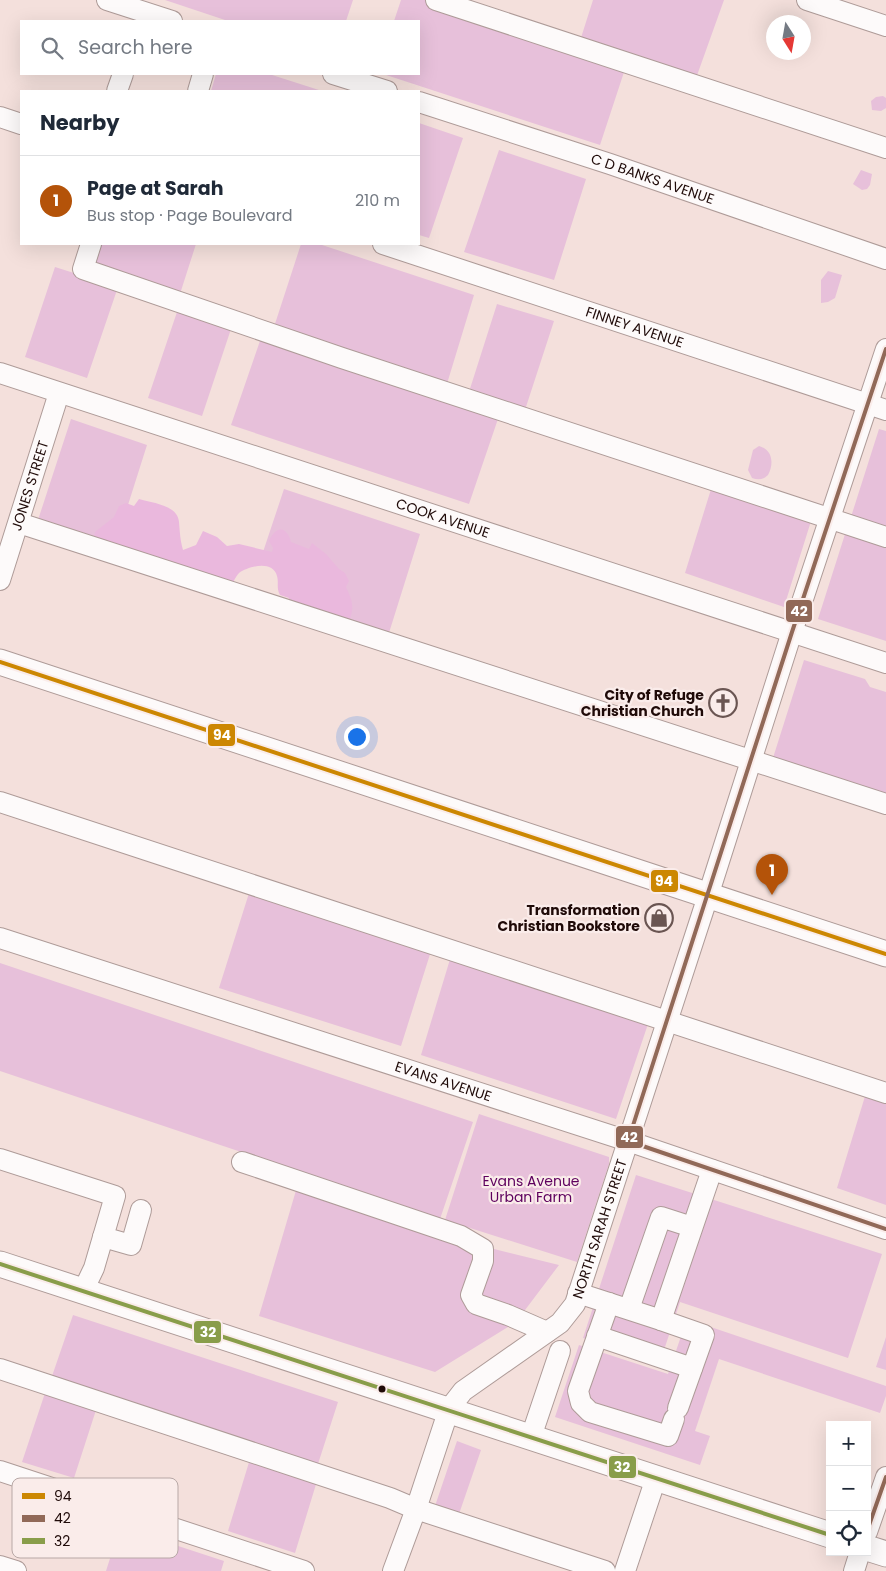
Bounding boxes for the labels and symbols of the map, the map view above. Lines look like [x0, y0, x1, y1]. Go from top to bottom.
north arrow [766, 15, 811, 60]
street label: C D BANKS AVENUE [589, 149, 717, 209]
street label: FINNEY AVENUE [583, 302, 686, 353]
street label: JONES STREET [6, 437, 54, 533]
street label: COOK AVENUE [393, 493, 492, 543]
line badge: 42 [785, 599, 813, 623]
text: 42 [790, 601, 808, 621]
place label: City of Refuge Christian Church [581, 685, 704, 721]
church icon: City of Refuge Christian Church [708, 688, 738, 718]
line badge: 94 [207, 723, 236, 747]
your location [344, 724, 370, 750]
text: 94 [213, 725, 231, 745]
pin: 1 [756, 854, 788, 895]
line badge: 94 [650, 869, 679, 893]
text: 94 [655, 871, 673, 891]
place label: Transformation Christian Bookstore [497, 900, 640, 936]
shop icon: Transformation Christian Bookstore [644, 903, 674, 933]
street label: EVANS AVENUE [393, 1056, 494, 1106]
line badge: 42 [615, 1125, 644, 1149]
text: 42 [620, 1127, 638, 1147]
street label: NORTH SARAH STREET [567, 1156, 632, 1301]
park label: Evans Avenue Urban Farm [482, 1171, 580, 1207]
line badge: 32 [193, 1320, 222, 1344]
text: 32 [200, 1322, 216, 1342]
unlabelled marker [377, 1384, 387, 1394]
line badge: 32 [608, 1455, 637, 1479]
text: 32 [614, 1457, 630, 1477]
legend [12, 1478, 178, 1558]
text: 94 [54, 1486, 72, 1506]
text: 42 [54, 1508, 71, 1528]
text: 32 [54, 1531, 70, 1551]

